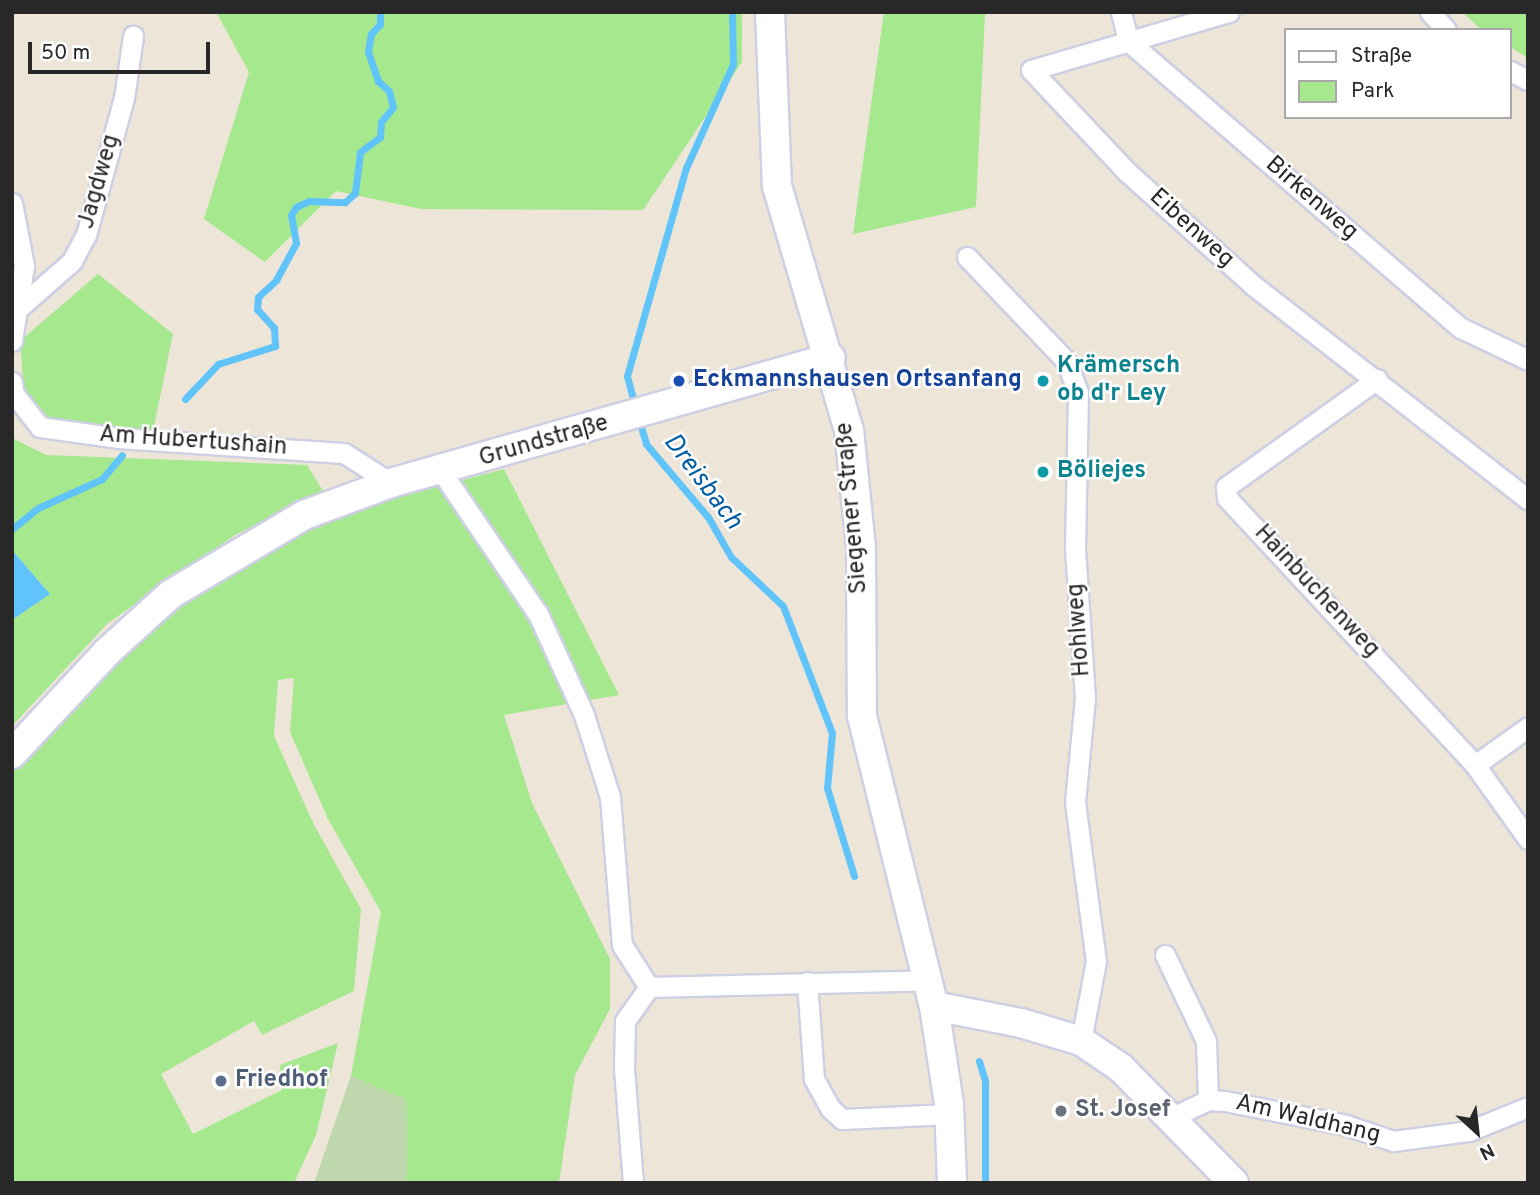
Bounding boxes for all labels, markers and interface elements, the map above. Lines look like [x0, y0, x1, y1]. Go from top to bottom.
scale bar [32, 28, 214, 72]
legend [1284, 28, 1512, 119]
text: 50 m [41, 40, 90, 67]
text: Straße [1351, 43, 1412, 70]
text: Park [1351, 78, 1394, 105]
street label: Jagdweg [73, 132, 127, 232]
street label: Birkenweg [1259, 151, 1363, 247]
street label: Eibenweg [1143, 183, 1239, 275]
place label: Krämersch ob d'r Ley [1057, 353, 1180, 409]
place label: Eckmannshausen Ortsanfang [693, 367, 1022, 395]
marker: Eckmannshausen Ortsanfang [671, 373, 687, 389]
marker: Krämersch ob d'r Ley [1035, 373, 1051, 389]
street label: Grundstraße [476, 410, 612, 474]
street label: Am Hubertushain [98, 421, 288, 463]
street label: Siegener Straße [831, 421, 875, 595]
water label: Dreisbach [656, 428, 748, 536]
place label: Böliejes [1057, 458, 1146, 486]
marker: Böliejes [1035, 464, 1051, 480]
street label: Hainbuchenweg [1247, 520, 1385, 664]
street label: Hohlweg [1062, 582, 1098, 678]
place label: Friedhof [235, 1067, 328, 1095]
marker: Friedhof [213, 1073, 229, 1089]
street label: Am Waldhang [1233, 1089, 1383, 1151]
place label: St. Josef [1075, 1097, 1170, 1125]
north arrow [1442, 1097, 1512, 1167]
marker: St. Josef [1053, 1103, 1069, 1119]
text: N [1475, 1137, 1498, 1165]

